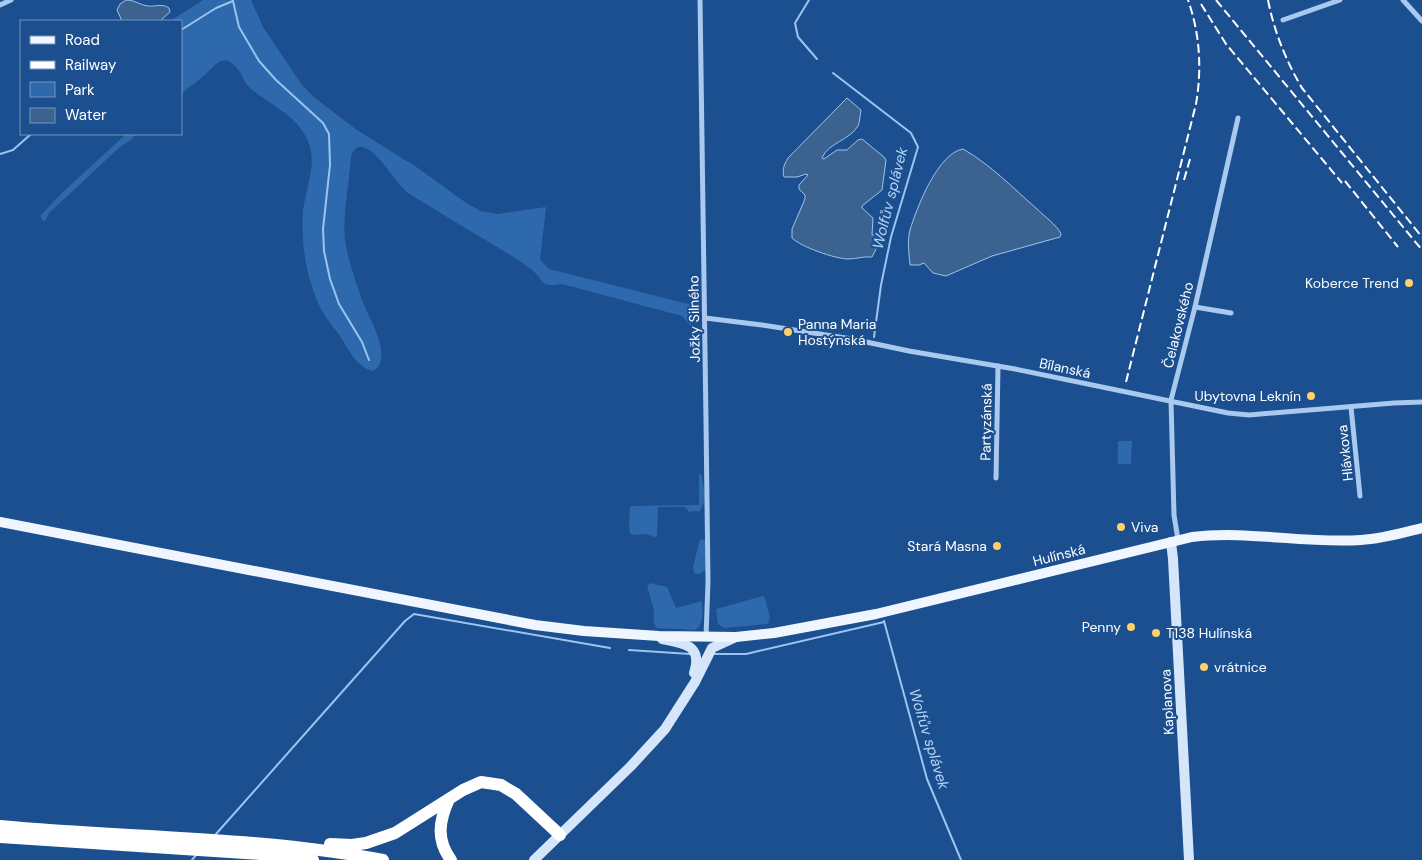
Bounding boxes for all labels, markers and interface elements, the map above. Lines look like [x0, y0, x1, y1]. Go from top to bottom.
legend [20, 20, 182, 135]
text: Road [65, 30, 100, 50]
text: Railway [65, 55, 117, 75]
text: Park [65, 80, 95, 100]
text: Water [65, 105, 107, 125]
water label: Wolfův splávek [868, 145, 912, 251]
place label: Koberce Trend [1305, 274, 1399, 292]
street label: Jožky Silného [684, 275, 704, 363]
marker: Koberce Trend [1403, 277, 1415, 289]
street label: Čelakovského [1159, 280, 1197, 370]
place label: Panna Maria Hostýnská [798, 315, 876, 349]
marker: Panna Maria Hostýnská [782, 326, 794, 338]
street label: Bílanská [1038, 354, 1092, 382]
street label: Partyzánská [976, 383, 996, 461]
place label: Ubytovna Leknín [1195, 387, 1301, 405]
marker: Ubytovna Leknín [1305, 390, 1317, 402]
street label: Hlávkova [1333, 424, 1357, 482]
place label: Viva [1131, 518, 1158, 536]
marker: Viva [1115, 521, 1127, 533]
place label: Stará Masna [907, 537, 987, 555]
marker: Stará Masna [991, 540, 1003, 552]
street label: Hulínská [1031, 540, 1087, 570]
place label: Penny [1082, 618, 1121, 636]
marker: Penny [1125, 621, 1137, 633]
place label: T138 Hulínská [1166, 624, 1252, 642]
marker: T138 Hulínská [1150, 627, 1162, 639]
place label: vrátnice [1214, 658, 1267, 676]
marker: vrátnice [1198, 661, 1210, 673]
street label: Kaplanova [1156, 669, 1178, 735]
water label: Wolfův splávek [904, 686, 954, 792]

